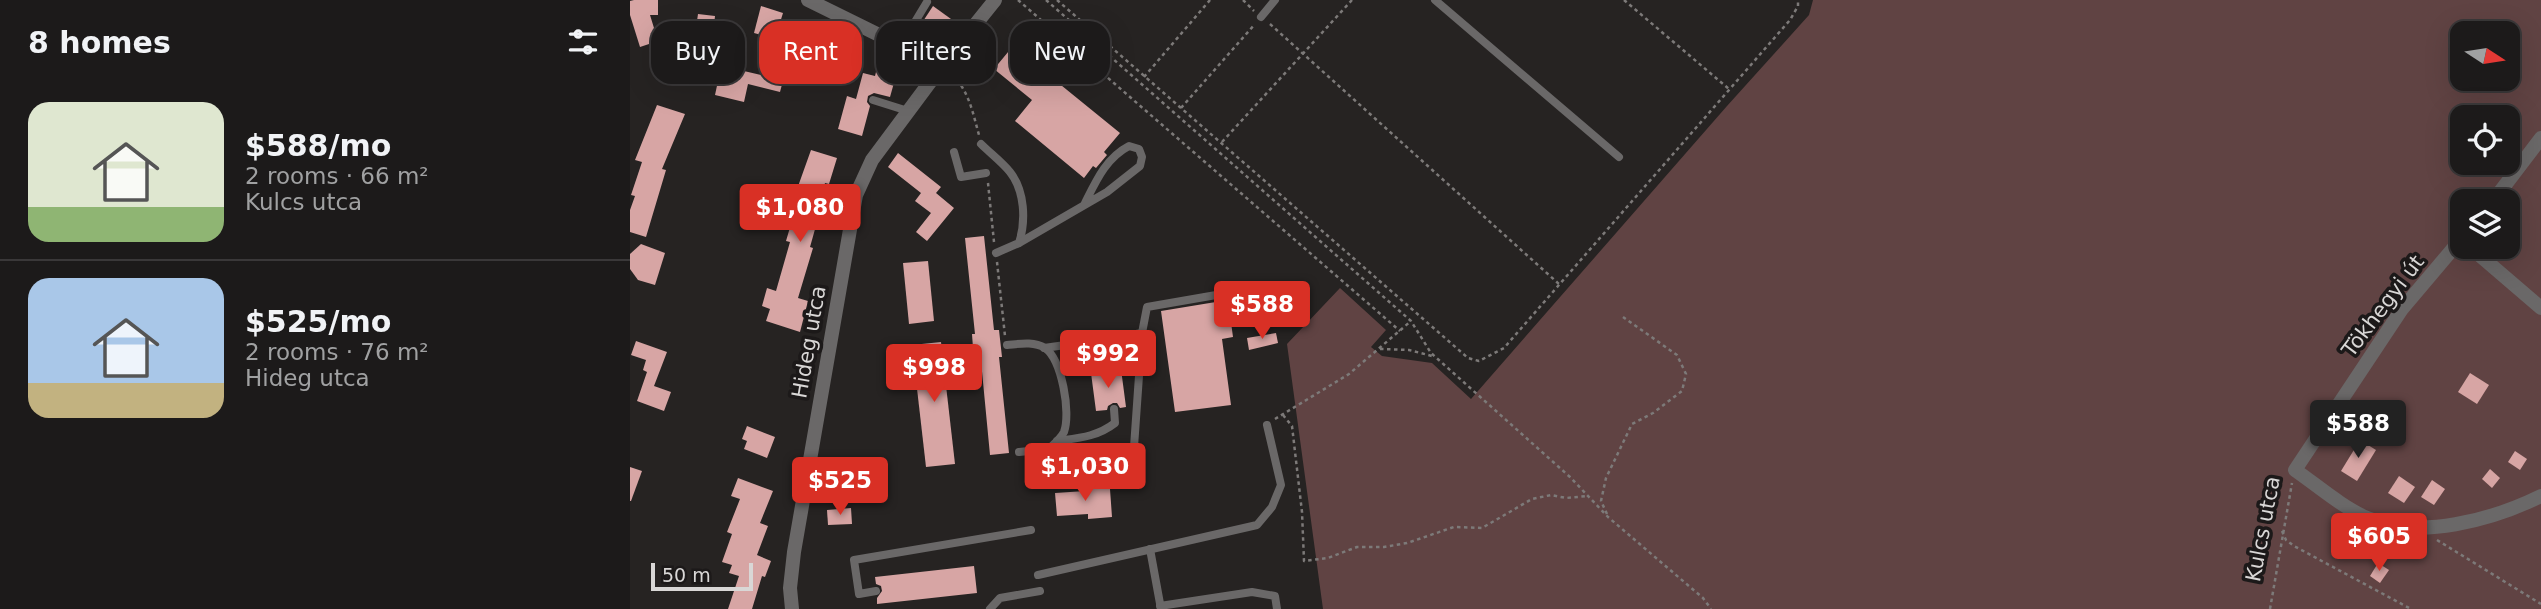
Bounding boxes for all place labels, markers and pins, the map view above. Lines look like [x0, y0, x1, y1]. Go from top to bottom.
pin: $1,080 [743, 184, 857, 244]
pin: $588 [1221, 282, 1303, 341]
pin: $992 [1067, 330, 1149, 390]
pin: $998 [893, 344, 975, 404]
pin: $588 [2317, 400, 2399, 460]
pin: $1,030 [1028, 444, 1142, 503]
pin: $525 [799, 458, 881, 517]
pin: $605 [2338, 514, 2420, 573]

